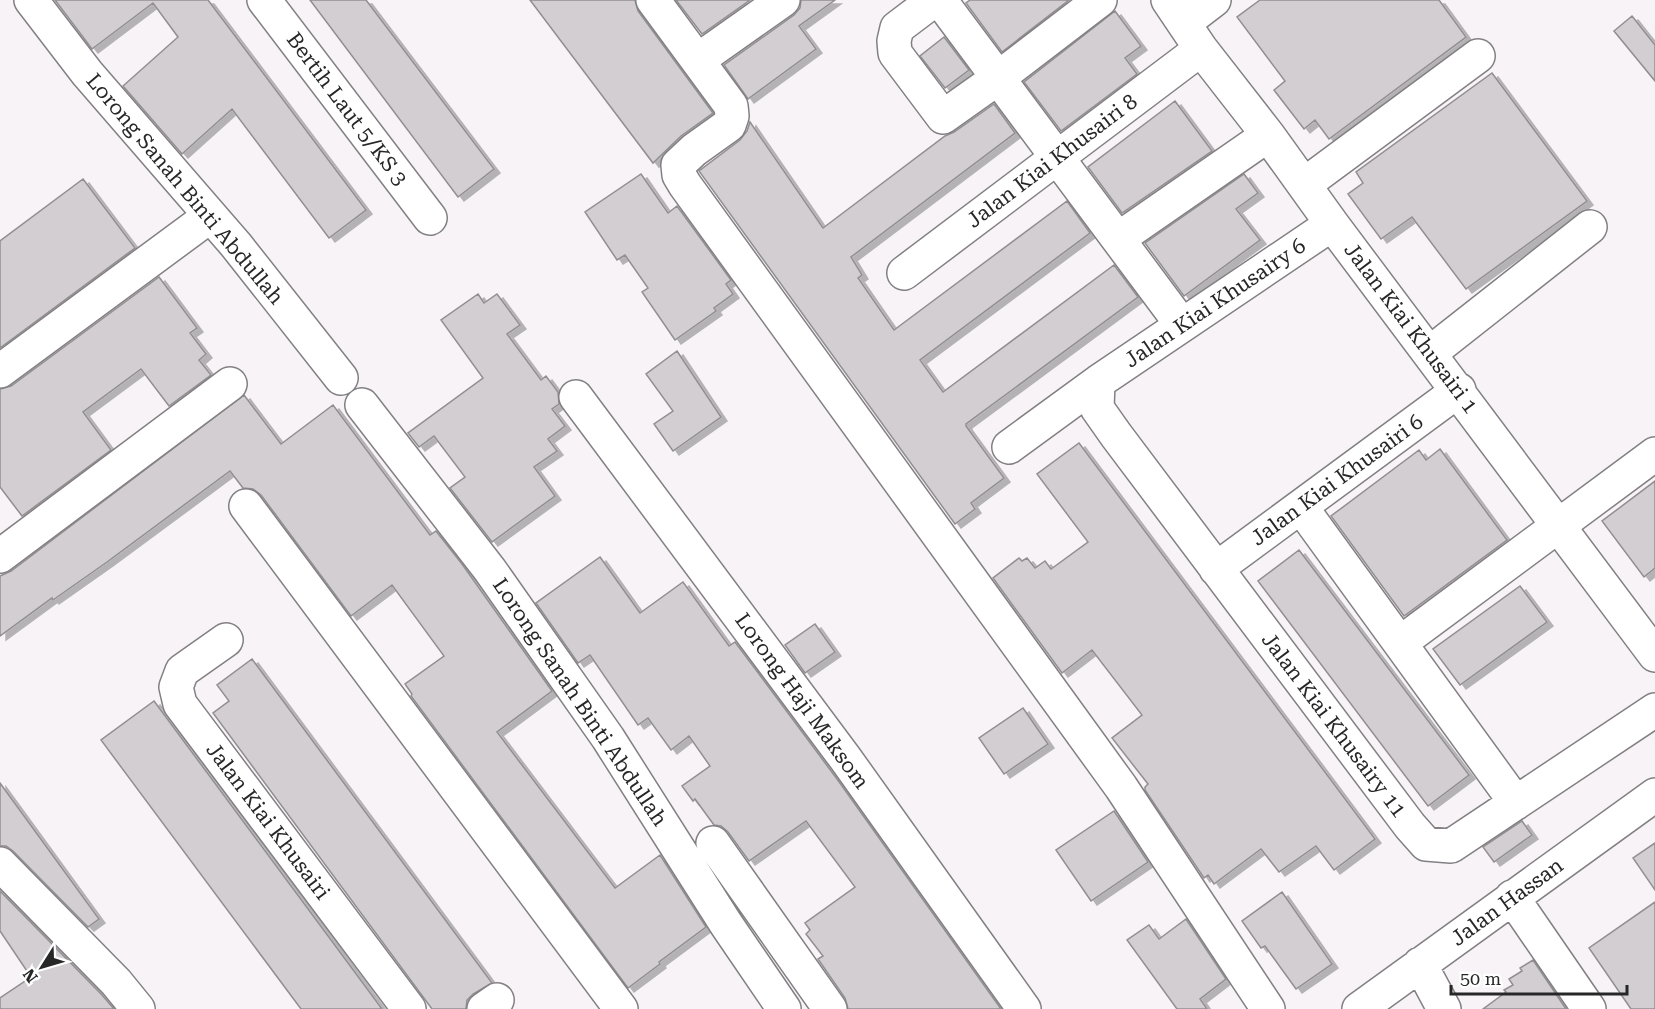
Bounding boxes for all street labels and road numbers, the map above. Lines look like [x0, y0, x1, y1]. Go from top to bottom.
street label: Bertih Laut 5/KS 3 [282, 28, 412, 190]
street label: Lorong Sanah Binti Abdullah [81, 69, 289, 310]
street label: Jalan Kiai Khusairi 8 [962, 89, 1142, 233]
street label: Jalan Kiai Khusairy 6 [1120, 233, 1310, 373]
street label: Jalan Kiai Khusairi 1 [1339, 238, 1483, 418]
street label: Jalan Kiai Khusairi 6 [1246, 409, 1428, 551]
street label: Lorong Sanah Binti Abdullah [488, 574, 672, 831]
street label: Lorong Haji Maksom [730, 608, 874, 794]
street label: Jalan Kiai Khusairy 11 [1257, 628, 1411, 822]
street label: Jalan Kiai Khusairi [201, 738, 335, 904]
street label: Jalan Hassan [1446, 853, 1568, 951]

